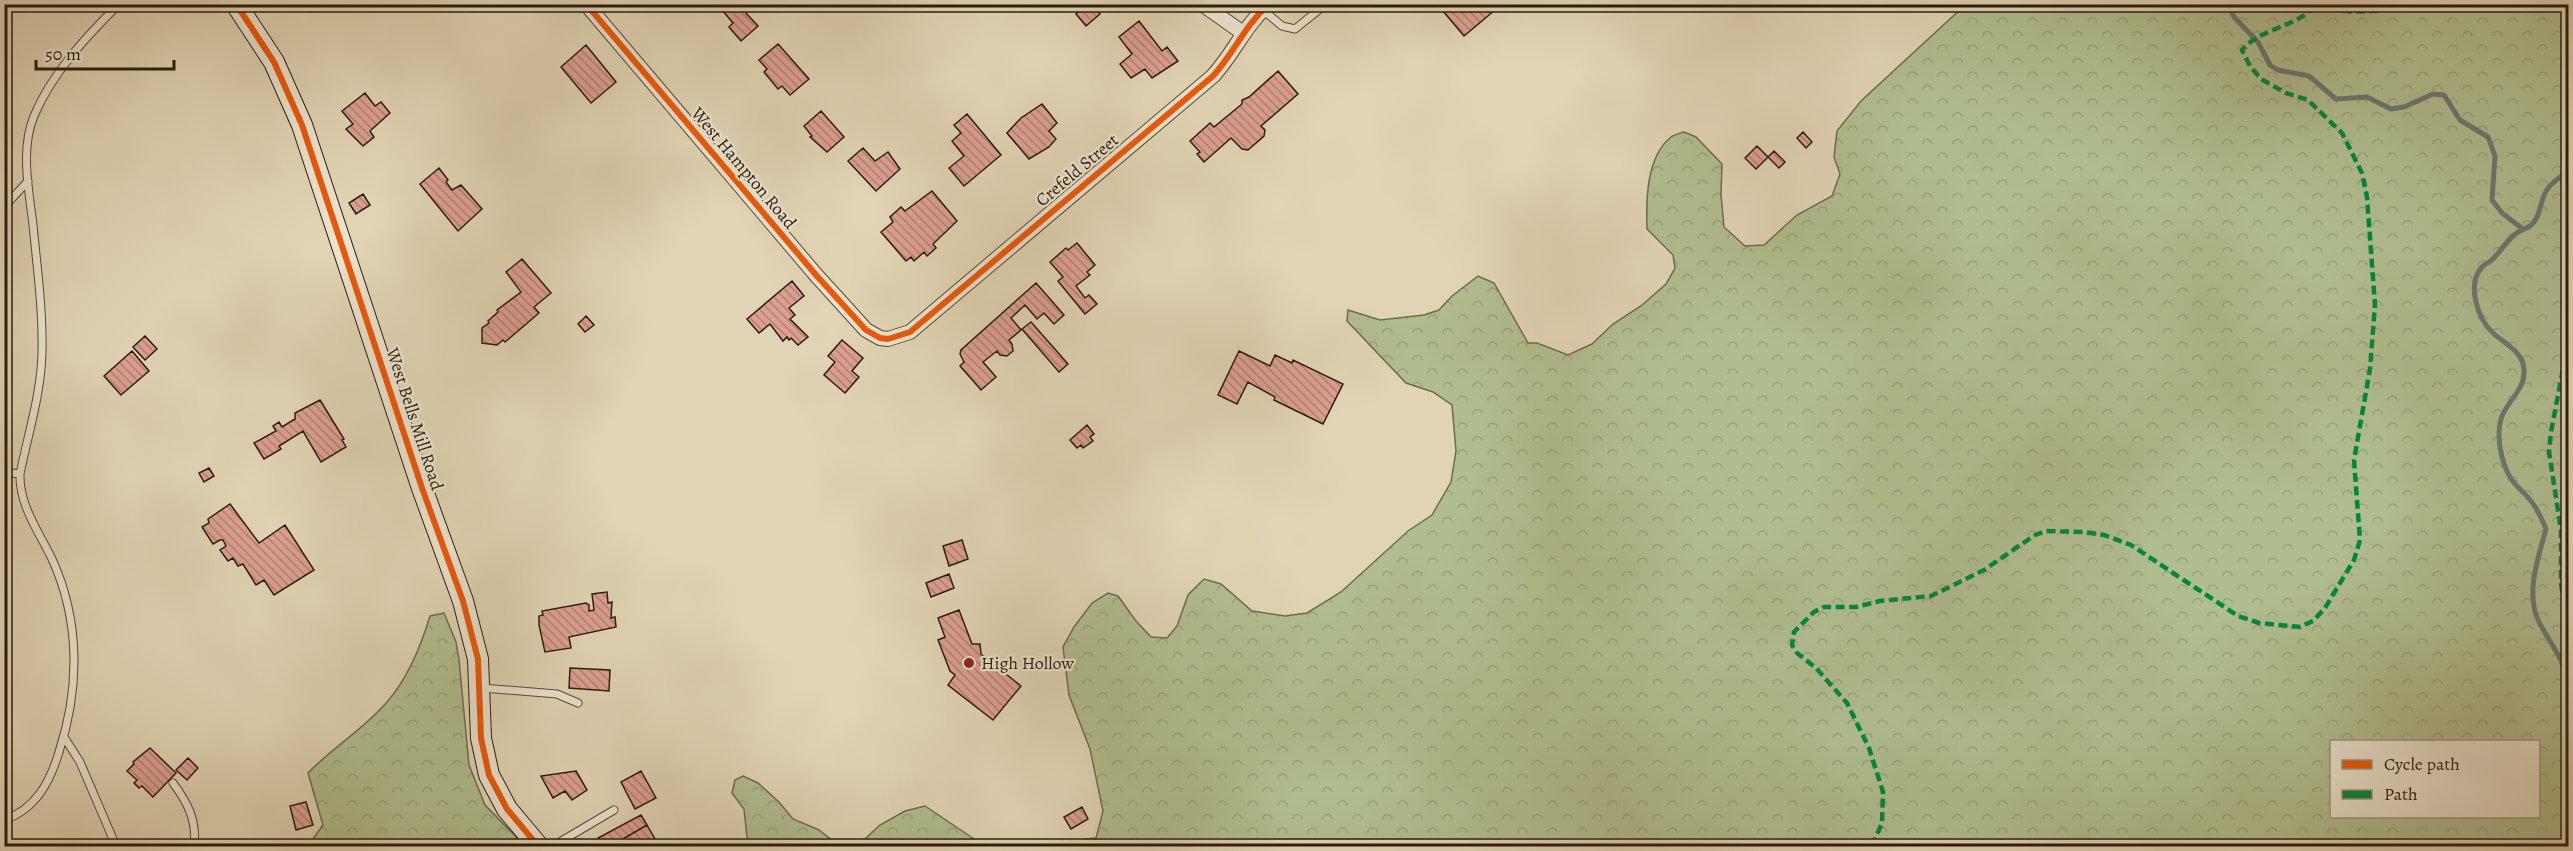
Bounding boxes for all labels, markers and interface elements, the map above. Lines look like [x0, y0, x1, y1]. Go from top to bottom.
scale bar [36, 33, 174, 71]
text: 50 m [45, 42, 81, 66]
street label: West Hampton Road [685, 101, 802, 234]
street label: Crefeld Street [1031, 128, 1124, 212]
street label: West Bells Mill Road [380, 344, 449, 494]
place label: High Hollow [981, 651, 1074, 675]
marker: High Hollow [962, 656, 976, 670]
legend [2330, 740, 2540, 818]
text: Cycle path [2384, 752, 2460, 776]
text: Path [2384, 782, 2418, 806]

